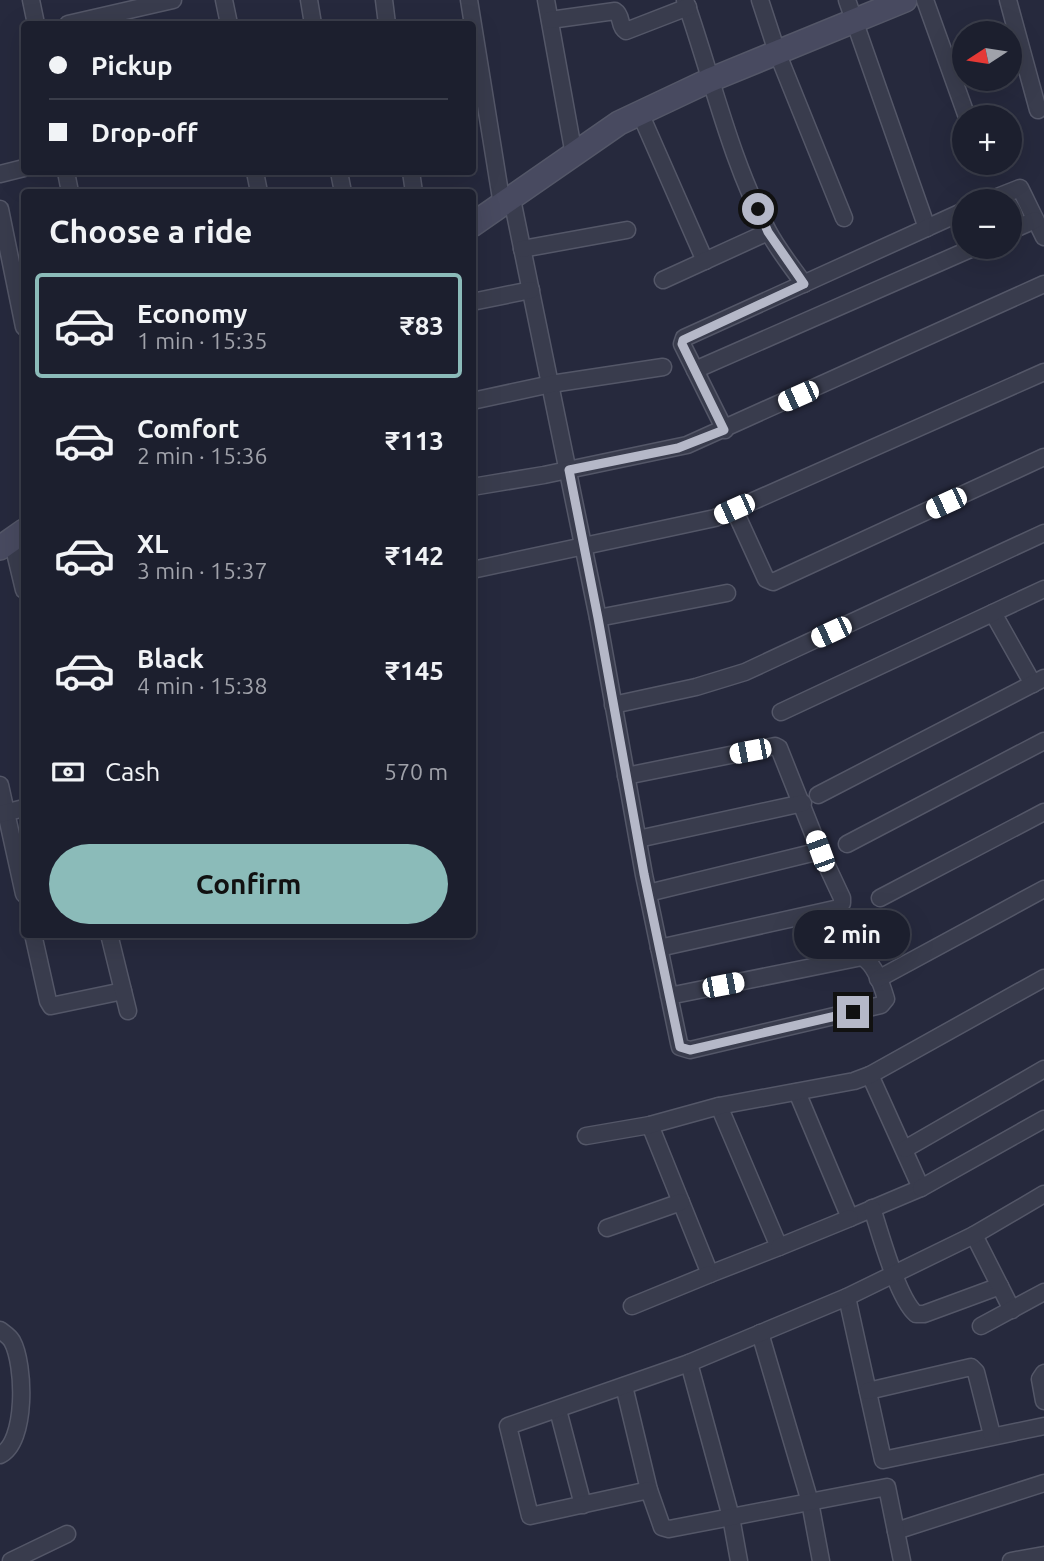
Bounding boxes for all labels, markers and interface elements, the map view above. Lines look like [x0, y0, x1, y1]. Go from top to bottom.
north arrow [952, 21, 1022, 91]
map controls [952, 21, 1022, 259]
text: Pickup [91, 51, 173, 80]
button: + [952, 105, 1022, 175]
text: Drop-off [91, 118, 198, 147]
button: − [952, 189, 1022, 259]
route start [742, 193, 774, 225]
text: Choose a ride [49, 213, 252, 249]
icon: car [53, 294, 116, 357]
text: Economy [137, 299, 247, 328]
text: ₹83 [400, 311, 444, 340]
text: 1 min · 15:35 [137, 328, 268, 353]
car [775, 378, 822, 414]
icon: car [53, 409, 116, 472]
text: Comfort [137, 414, 240, 443]
text: ₹113 [385, 426, 444, 455]
text: 2 min · 15:36 [137, 443, 268, 468]
car [923, 485, 970, 521]
car [711, 491, 758, 527]
icon: car [53, 524, 116, 587]
text: XL [137, 529, 168, 558]
text: ₹142 [385, 541, 444, 570]
text: 3 min · 15:37 [137, 558, 268, 583]
car [808, 614, 855, 650]
icon: car [53, 639, 116, 702]
text: Black [137, 644, 204, 673]
text: ₹145 [385, 656, 444, 685]
text: 4 min · 15:38 [137, 673, 268, 698]
car [728, 737, 773, 765]
icon: cash [49, 753, 87, 791]
text: Cash [105, 757, 160, 786]
text: 570 m [384, 759, 448, 784]
car [803, 828, 838, 874]
button: Confirm [49, 844, 448, 924]
callout: 2 min [795, 911, 911, 960]
text: 2 min [823, 922, 881, 947]
car [701, 971, 746, 999]
route end [837, 996, 869, 1028]

